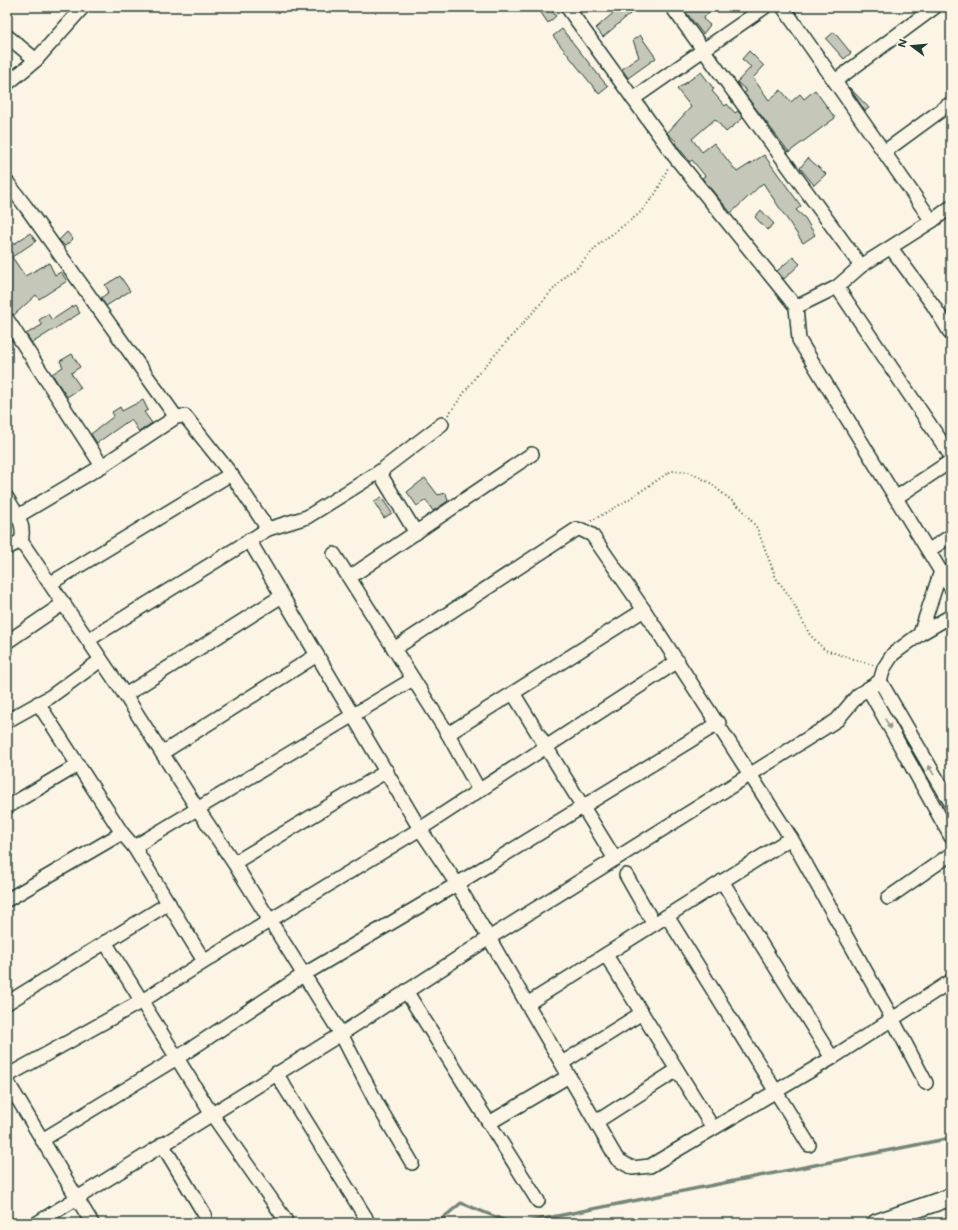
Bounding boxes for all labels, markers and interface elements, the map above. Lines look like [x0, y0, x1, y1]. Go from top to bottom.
north arrow [892, 26, 932, 66]
text: N [894, 37, 910, 49]
one-way arrow [884, 718, 891, 730]
one-way arrow [928, 764, 935, 776]

